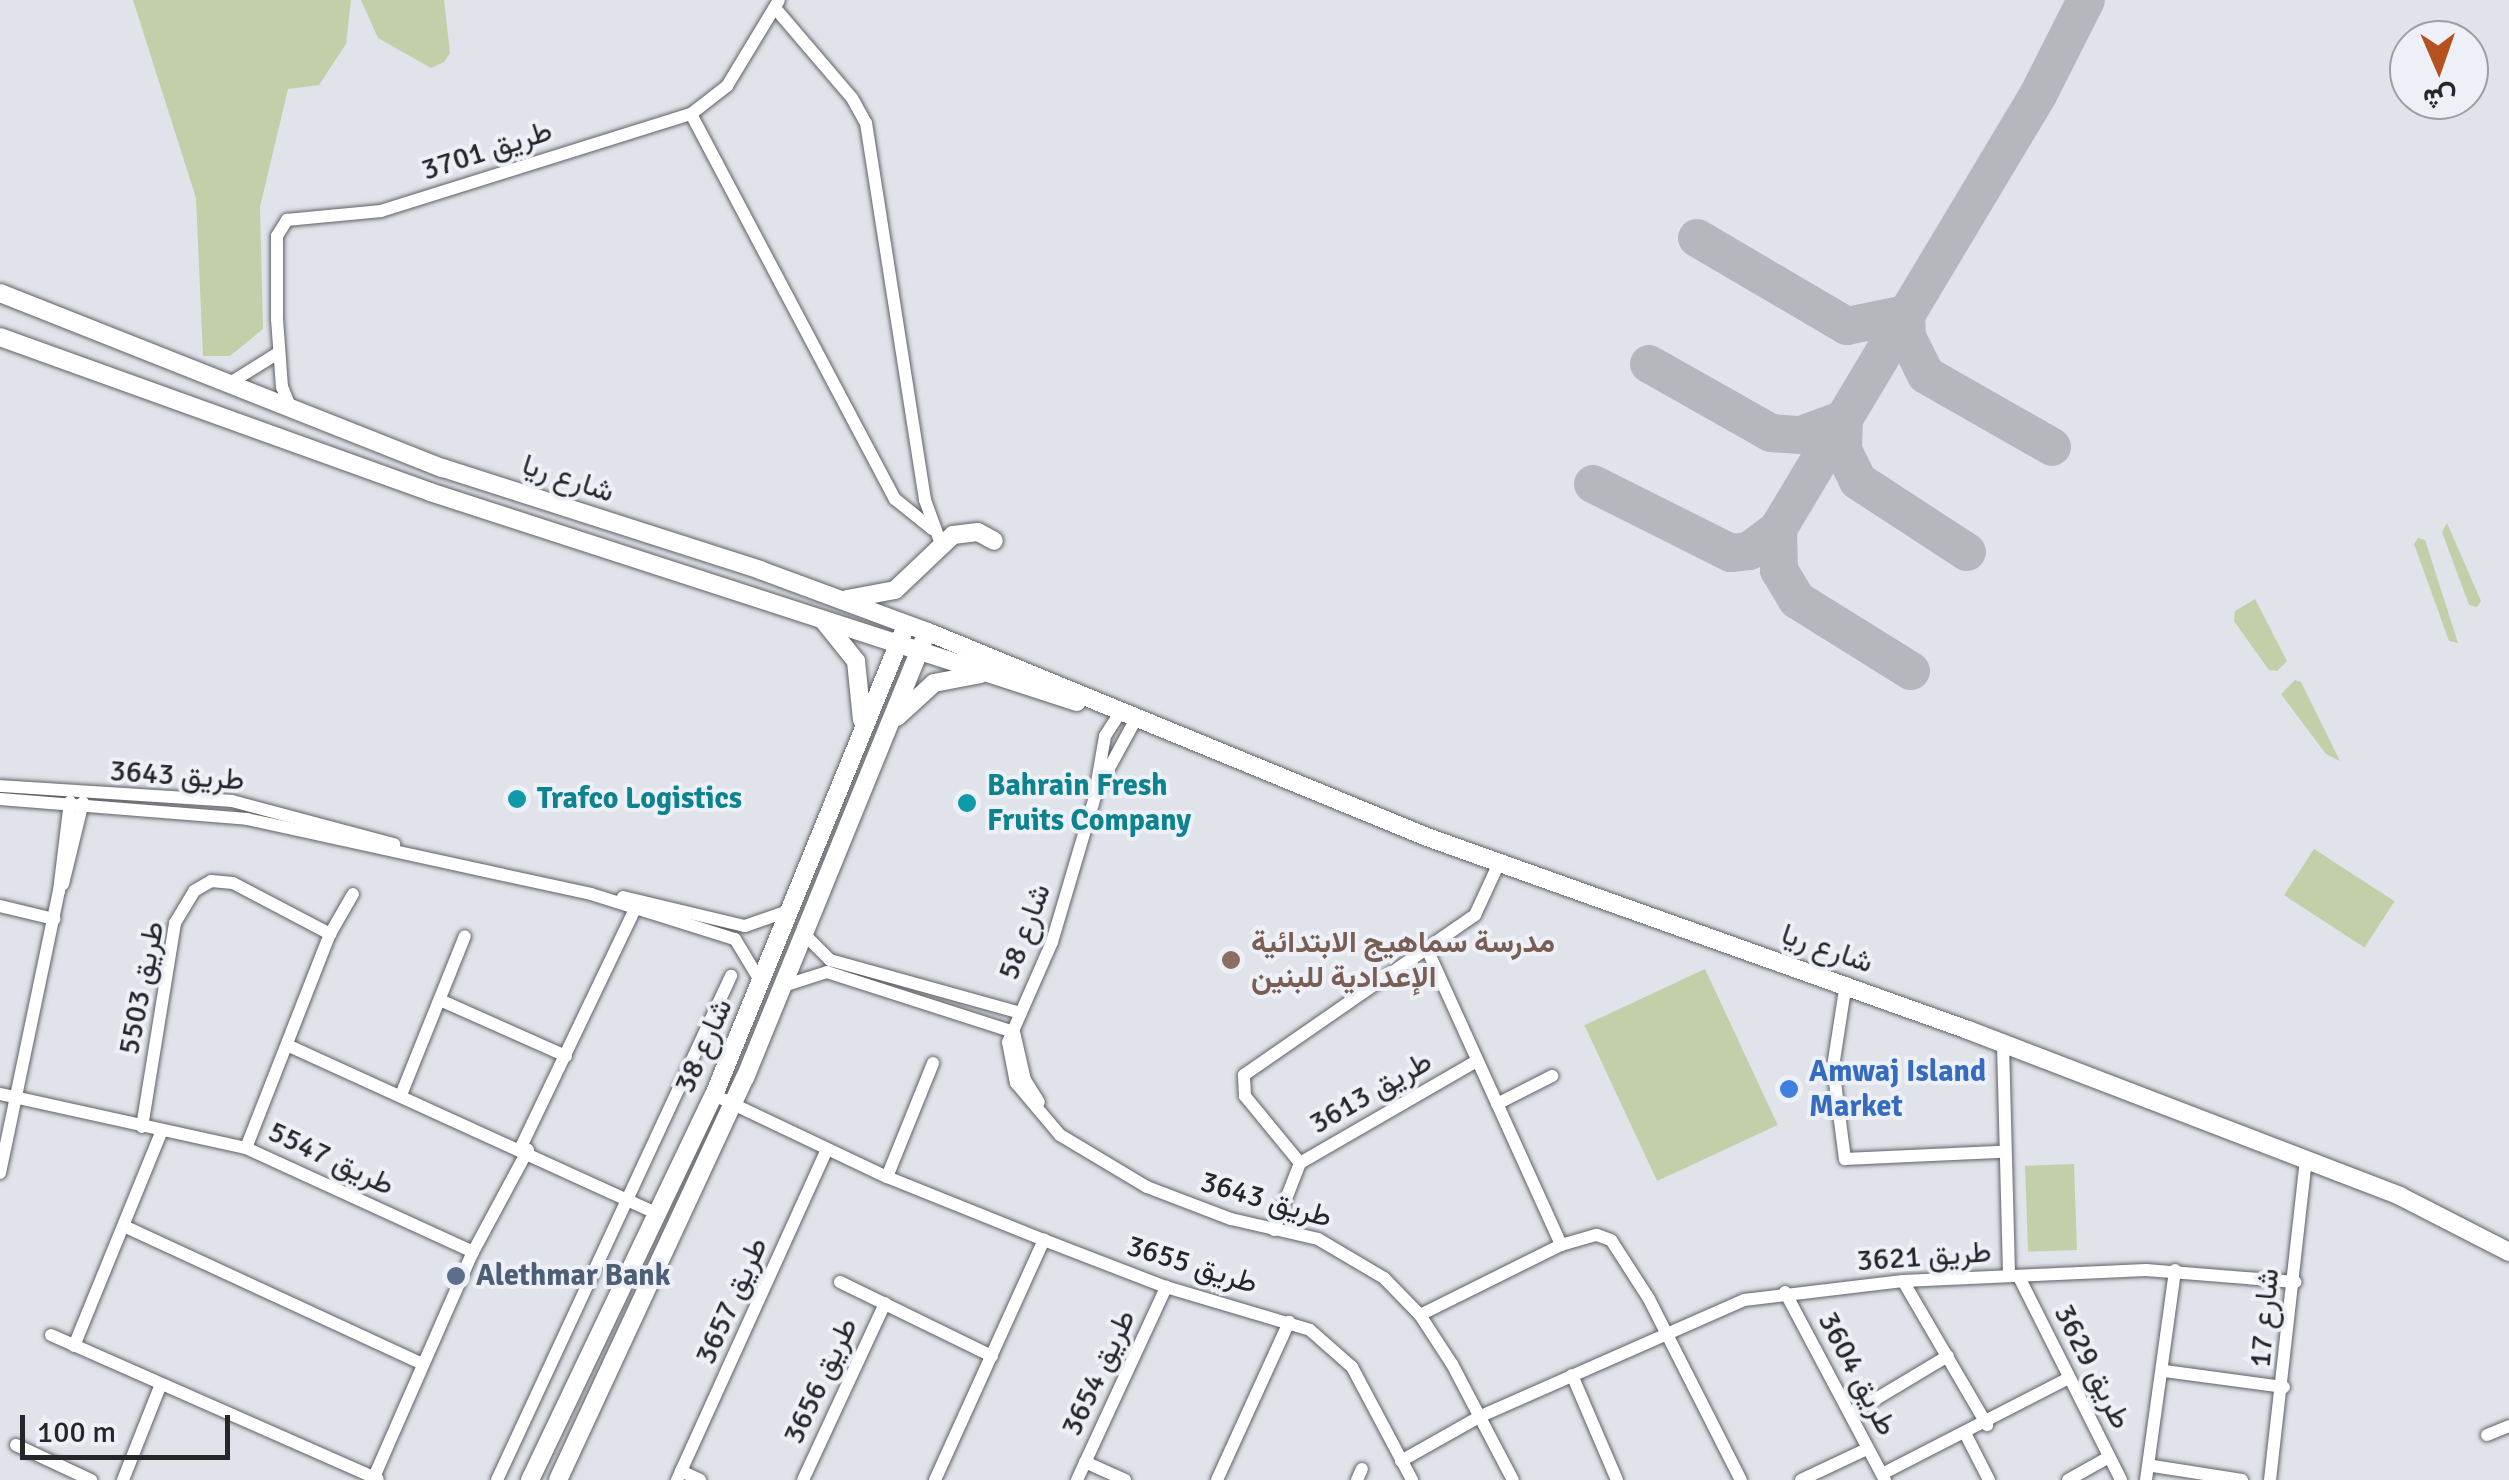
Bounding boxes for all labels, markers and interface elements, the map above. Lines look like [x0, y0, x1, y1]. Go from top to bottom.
north arrow [2389, 20, 2489, 120]
text: ش [2423, 80, 2457, 116]
street label: طريق 3701 [417, 113, 557, 189]
street label: شارع ريا [518, 447, 618, 511]
street label: طريق 3643 [108, 753, 246, 799]
place label: Bahrain Fresh Fruits Company [987, 768, 1191, 838]
place label: Trafco Logistics [537, 781, 742, 817]
marker: Trafco Logistics [506, 788, 528, 810]
marker: Bahrain Fresh Fruits Company [956, 792, 978, 814]
street label: شارع 58 [991, 879, 1059, 985]
street label: شارع ريا [1777, 917, 1877, 981]
street label: طريق 5503 [111, 918, 173, 1058]
place label: مدرسة سماهيج الابتدائية الإعدادية للبنين [1251, 925, 1555, 996]
marker: مدرسة سماهيج الابتدائية الإعدادية للبنين [1220, 949, 1242, 971]
street label: شارع 38 [667, 993, 741, 1099]
street label: طريق 3613 [1304, 1044, 1438, 1142]
place label: Amwaj Island Market [1809, 1054, 1986, 1124]
marker: Amwaj Island Market [1778, 1078, 1800, 1100]
street label: طريق 5547 [262, 1114, 400, 1204]
street label: طريق 3643 [1196, 1164, 1336, 1236]
street label: طريق 3655 [1122, 1228, 1262, 1302]
street label: طريق 3657 [688, 1232, 776, 1370]
street label: طريق 3621 [1855, 1234, 1993, 1280]
place label: Alethmar Bank [476, 1258, 670, 1294]
marker: Alethmar Bank [445, 1265, 467, 1287]
street label: شارع 17 [2243, 1267, 2287, 1369]
street label: طريق 3629 [2045, 1299, 2139, 1435]
street label: طريق 3654 [1054, 1304, 1144, 1442]
street label: طريق 3604 [1809, 1306, 1905, 1442]
street label: طريق 3656 [776, 1312, 866, 1450]
scale bar [25, 1395, 235, 1457]
text: 100 m [37, 1414, 116, 1451]

